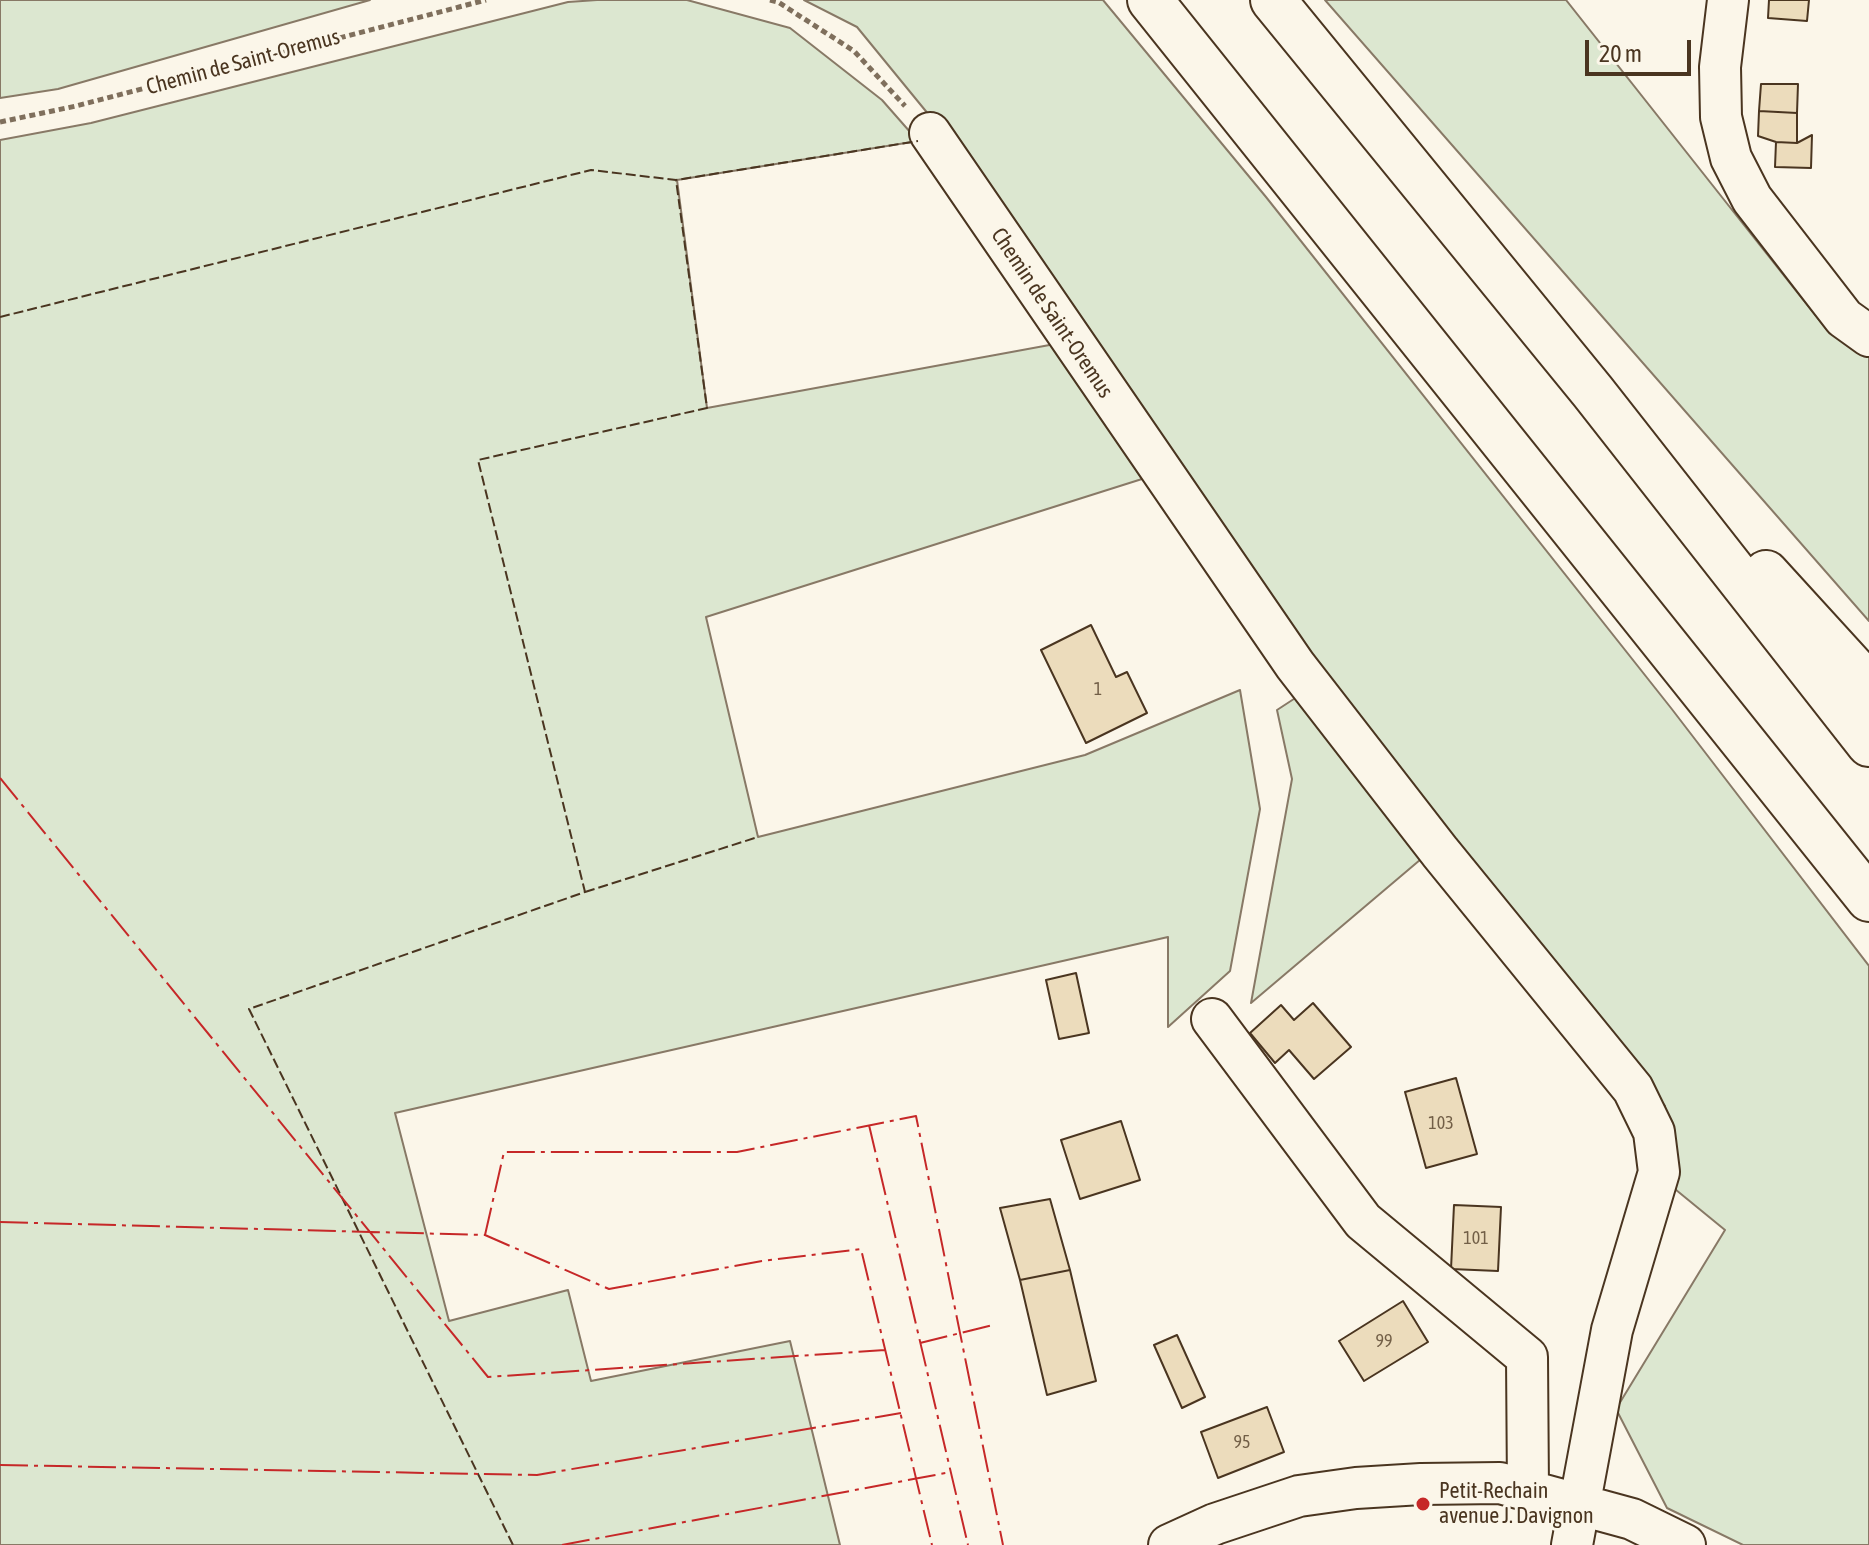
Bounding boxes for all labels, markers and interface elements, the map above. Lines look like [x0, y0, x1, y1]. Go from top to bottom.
street label: Chemin de Saint-Oremus [143, 23, 343, 101]
scale bar [1589, 24, 1695, 74]
text: 20 m [1599, 40, 1642, 67]
street label: Chemin de Saint-Oremus [985, 223, 1119, 403]
house number: 1 [1094, 678, 1102, 700]
house number: 103 [1428, 1112, 1454, 1134]
house number: 101 [1463, 1227, 1489, 1249]
house number: 99 [1376, 1330, 1392, 1352]
house number: 95 [1234, 1431, 1250, 1453]
place label: Petit-Rechain avenue J. Davignon [1439, 1478, 1594, 1530]
marker: Petit-Rechain avenue J. Davignon [1414, 1495, 1432, 1513]

